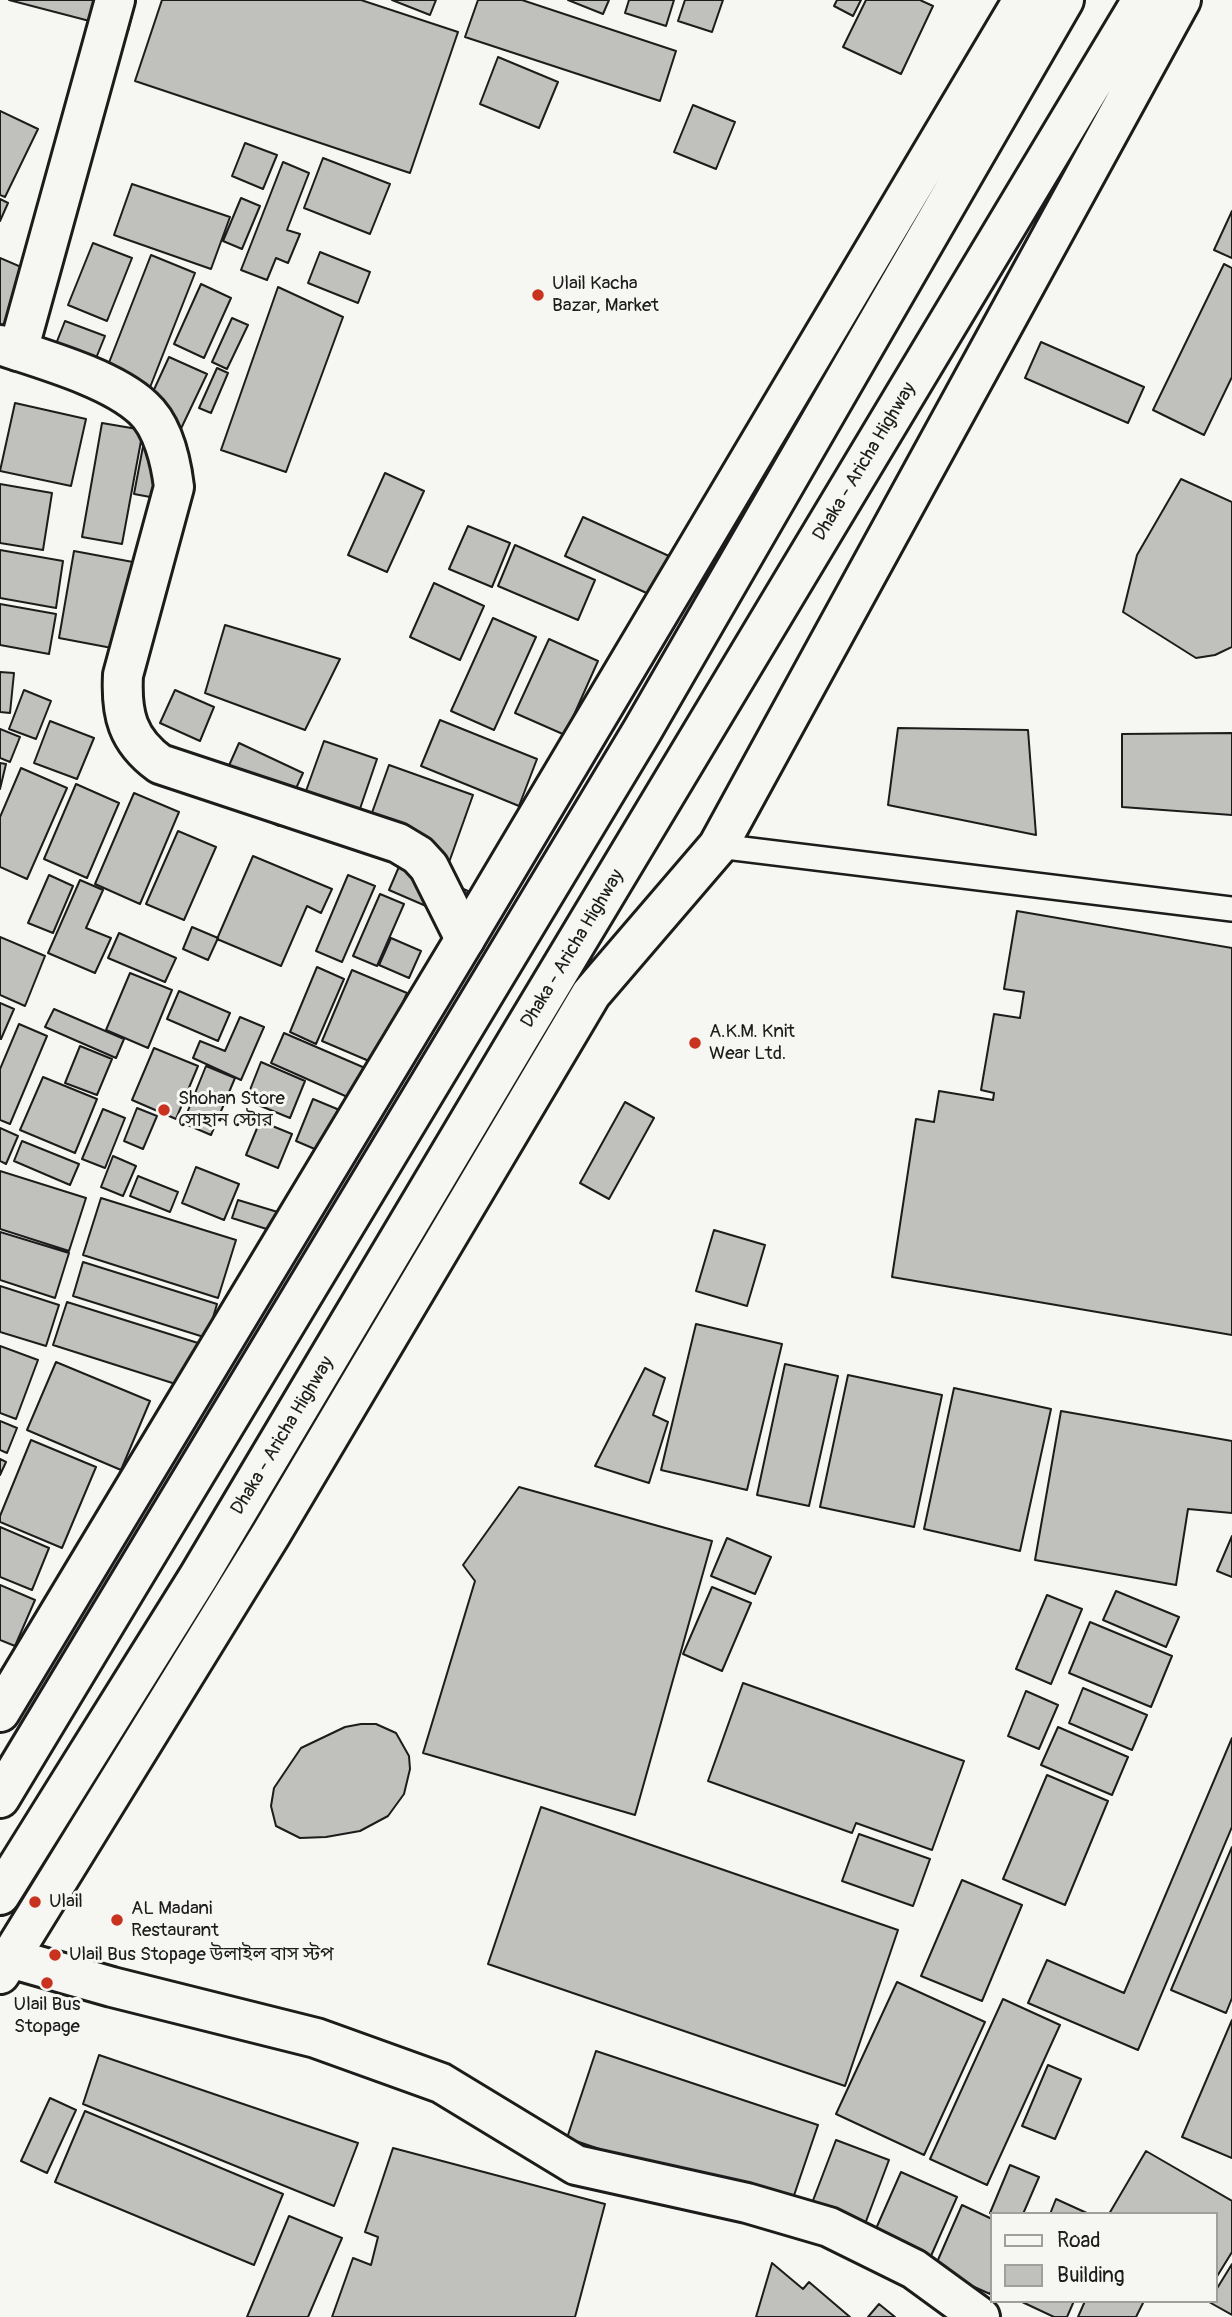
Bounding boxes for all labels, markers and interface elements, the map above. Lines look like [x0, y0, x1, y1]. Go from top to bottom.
place label: Ulail Kacha Bazar, Market [552, 273, 659, 317]
marker: Ulail Kacha Bazar, Market [530, 287, 546, 303]
street label: Dhaka - Aricha Highway [809, 379, 921, 545]
street label: Dhaka - Aricha Highway [517, 866, 629, 1032]
place label: A.K.M. Knit Wear Ltd. [709, 1021, 795, 1065]
marker: A.K.M. Knit Wear Ltd. [687, 1035, 703, 1051]
place label: Shohan Store সোহান স্টোর [178, 1088, 285, 1132]
marker: Shohan Store সোহান স্টোর [156, 1102, 172, 1118]
street label: Dhaka - Aricha Highway [227, 1353, 339, 1519]
place label: Ulail [49, 1891, 83, 1913]
marker: Ulail [27, 1894, 43, 1910]
place label: AL Madani Restaurant [131, 1898, 219, 1942]
marker: AL Madani Restaurant [109, 1912, 125, 1928]
place label: Ulail Bus Stopage উলাইল বাস স্টপ [69, 1944, 334, 1966]
marker: Ulail Bus Stopage উলাইল বাস স্টপ [47, 1947, 63, 1963]
marker: Ulail Bus Stopage [39, 1975, 55, 1991]
place label: Ulail Bus Stopage [14, 1994, 80, 2038]
legend [990, 2212, 1218, 2303]
text: Road [1057, 2227, 1101, 2254]
text: Building [1057, 2262, 1124, 2289]

